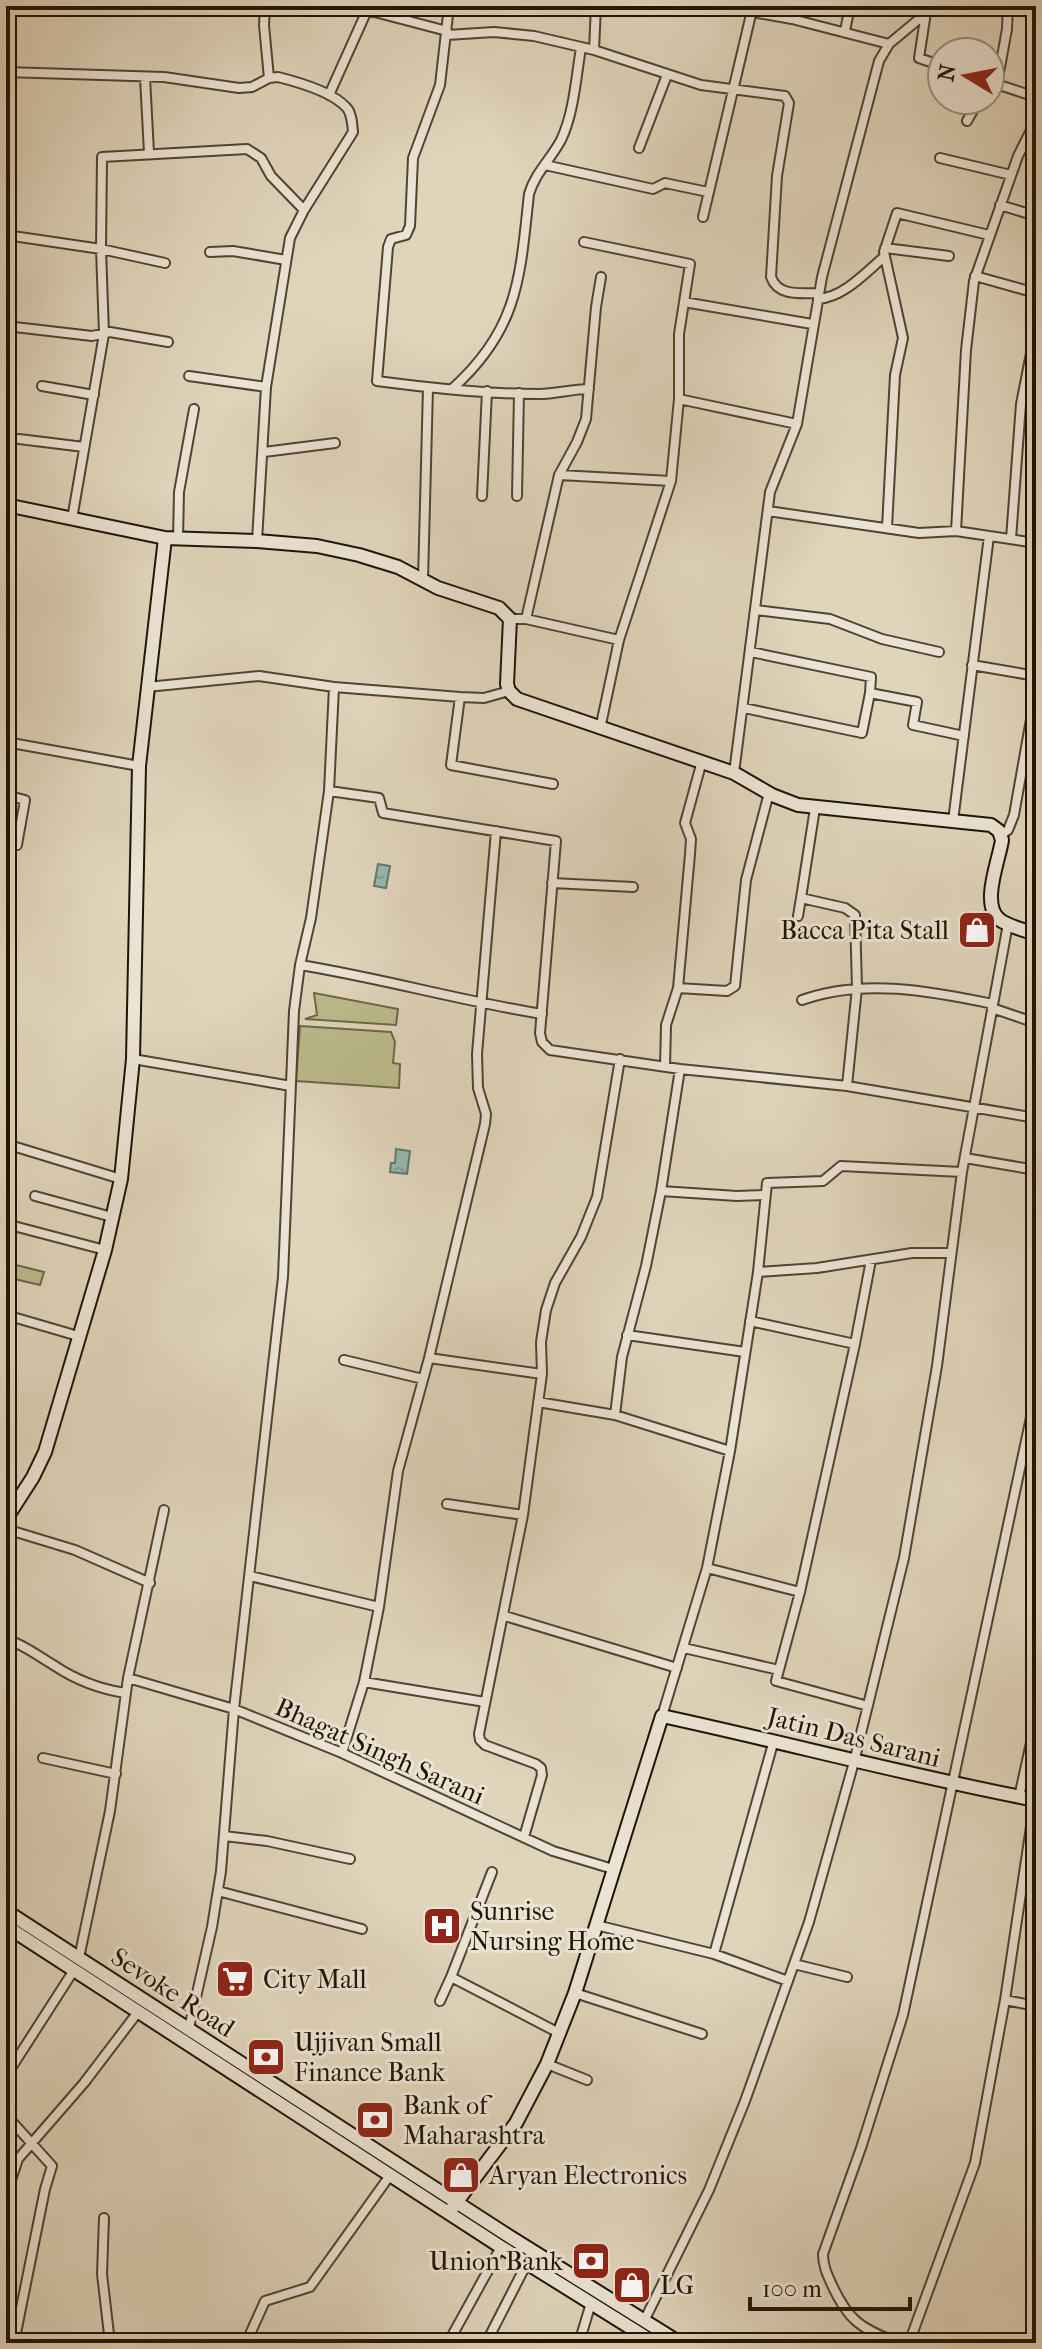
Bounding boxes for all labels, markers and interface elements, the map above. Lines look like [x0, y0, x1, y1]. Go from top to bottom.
north arrow [926, 36, 1006, 116]
text: N [933, 62, 962, 83]
shop icon: Bacca Pita Stall [956, 909, 998, 951]
place label: Bacca Pita Stall [780, 915, 949, 946]
street label: Bhagat Singh Sarani [270, 1691, 490, 1812]
street label: Jatin Das Sarani [762, 1701, 944, 1774]
place label: Sunrise Nursing Home [470, 1896, 635, 1957]
hospital icon: Sunrise Nursing Home [421, 1905, 463, 1947]
street label: Sevoke Road [105, 1941, 241, 2044]
supermarket icon: City Mall [214, 1958, 256, 2000]
place label: City Mall [263, 1964, 367, 1995]
place label: Ujjivan Small Finance Bank [294, 2027, 446, 2088]
bank icon: Ujjivan Small Finance Bank [245, 2036, 287, 2078]
place label: Bank of Maharashtra [403, 2090, 546, 2151]
bank icon: Bank of Maharashtra [354, 2099, 396, 2141]
shop icon: Aryan Electronics [440, 2154, 482, 2196]
place label: Aryan Electronics [488, 2160, 687, 2191]
bank icon: Union Bank [570, 2240, 612, 2282]
place label: Union Bank [429, 2246, 564, 2277]
scale bar [750, 2261, 910, 2311]
shop icon: LG [611, 2264, 653, 2306]
place label: LG [660, 2270, 694, 2301]
text: 100 m [762, 2275, 822, 2303]

